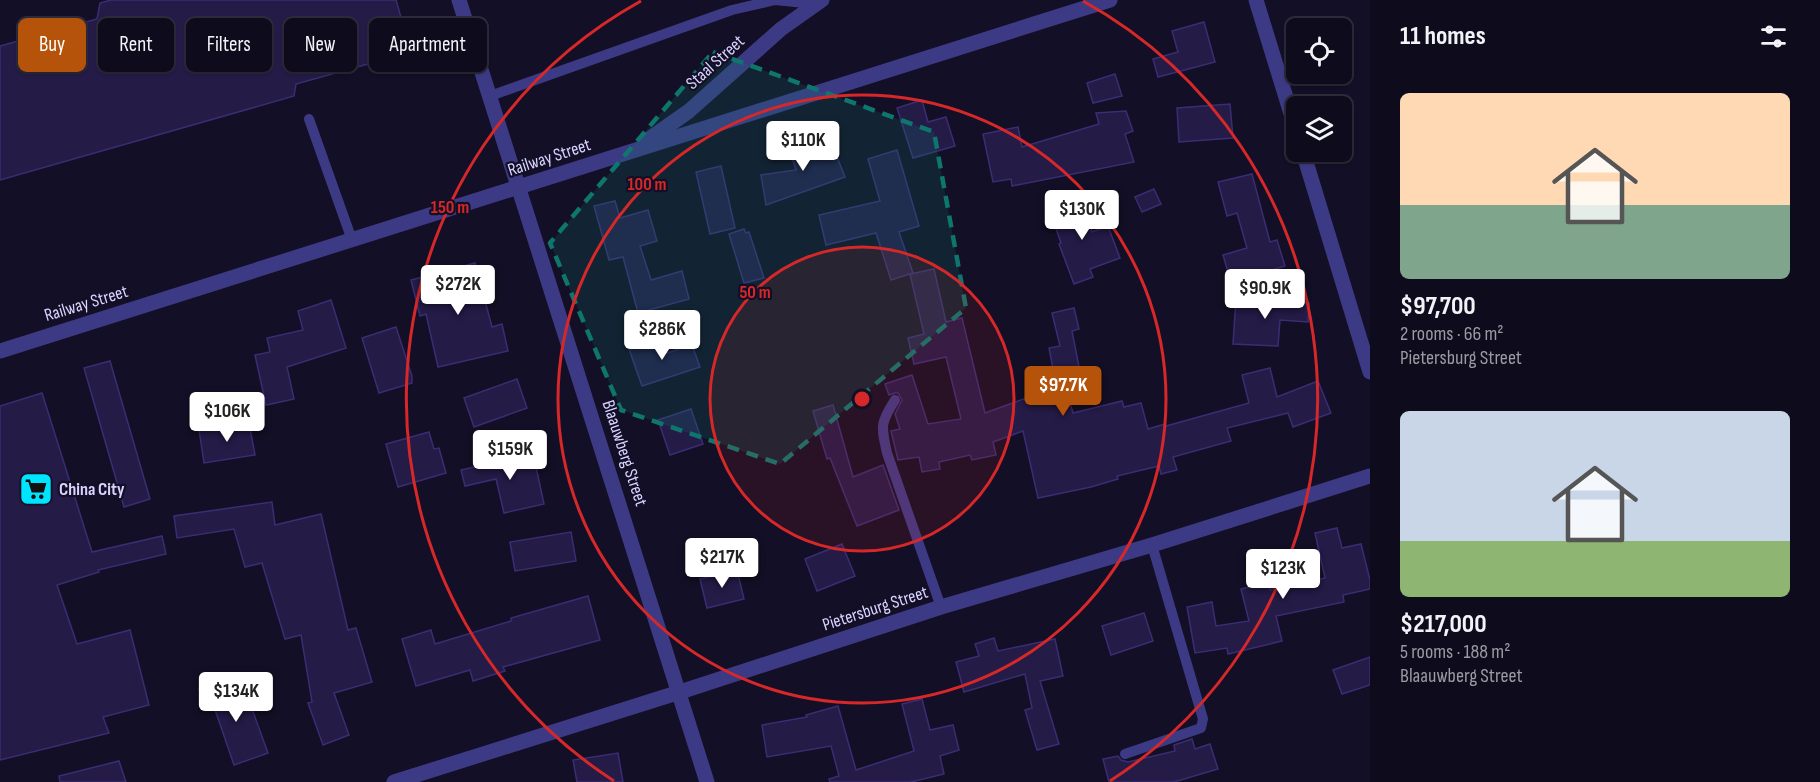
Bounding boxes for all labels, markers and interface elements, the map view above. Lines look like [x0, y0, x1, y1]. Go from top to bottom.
chip: Buy [18, 18, 86, 72]
chip: Rent [98, 18, 174, 72]
chip: Filters [186, 18, 272, 72]
chip: New [284, 18, 357, 72]
chip: Apartment [369, 18, 487, 72]
map controls [1286, 18, 1352, 162]
button: locate [1286, 18, 1352, 84]
icon: filters [1757, 20, 1790, 53]
text: 11 homes [1400, 21, 1486, 52]
street label: Staal Street [682, 30, 749, 94]
button: layers [1286, 96, 1352, 162]
pin: $110K [761, 121, 845, 172]
text: $110K [780, 128, 826, 152]
icon: home [1541, 132, 1649, 240]
street label: Railway Street [505, 134, 594, 181]
text: 100 m [628, 174, 667, 195]
pin: $130K [1040, 190, 1124, 241]
text: 150 m [431, 197, 469, 218]
text: $130K [1059, 197, 1105, 221]
pin: $272K [416, 265, 500, 316]
pin: $90.9K [1216, 269, 1314, 320]
text: $272K [435, 272, 481, 296]
text: $90.9K [1239, 276, 1291, 300]
street label: Railway Street [42, 281, 131, 326]
text: 50 m [739, 282, 771, 303]
text: $97,700 [1400, 291, 1476, 322]
pin: $286K [620, 310, 704, 361]
text: $286K [638, 317, 686, 341]
text: 2 rooms · 66 m² [1400, 322, 1504, 346]
text: Pietersburg Street [1400, 346, 1522, 370]
pin: $97.7K [1014, 366, 1112, 417]
text: $97.7K [1038, 373, 1088, 397]
centre of rings [852, 389, 872, 409]
pin: $106K [185, 392, 269, 443]
street label: Blaauwberg Street [598, 397, 652, 509]
text: $106K [204, 399, 250, 423]
pin: $159K [468, 430, 552, 481]
text: $159K [487, 437, 533, 461]
icon: home [1541, 450, 1649, 558]
supermarket icon: China City [18, 471, 54, 507]
place label: China City [59, 479, 125, 500]
pin: $217K [680, 538, 764, 589]
text: $217K [699, 545, 745, 569]
pin: $123K [1241, 549, 1325, 600]
text: $123K [1260, 556, 1306, 580]
street label: Pietersburg Street [820, 581, 931, 635]
text: $217,000 [1400, 609, 1487, 640]
text: 5 rooms · 188 m² [1400, 640, 1510, 664]
text: Blaauwberg Street [1400, 664, 1523, 688]
pin: $134K [194, 672, 278, 723]
text: $134K [213, 679, 259, 703]

